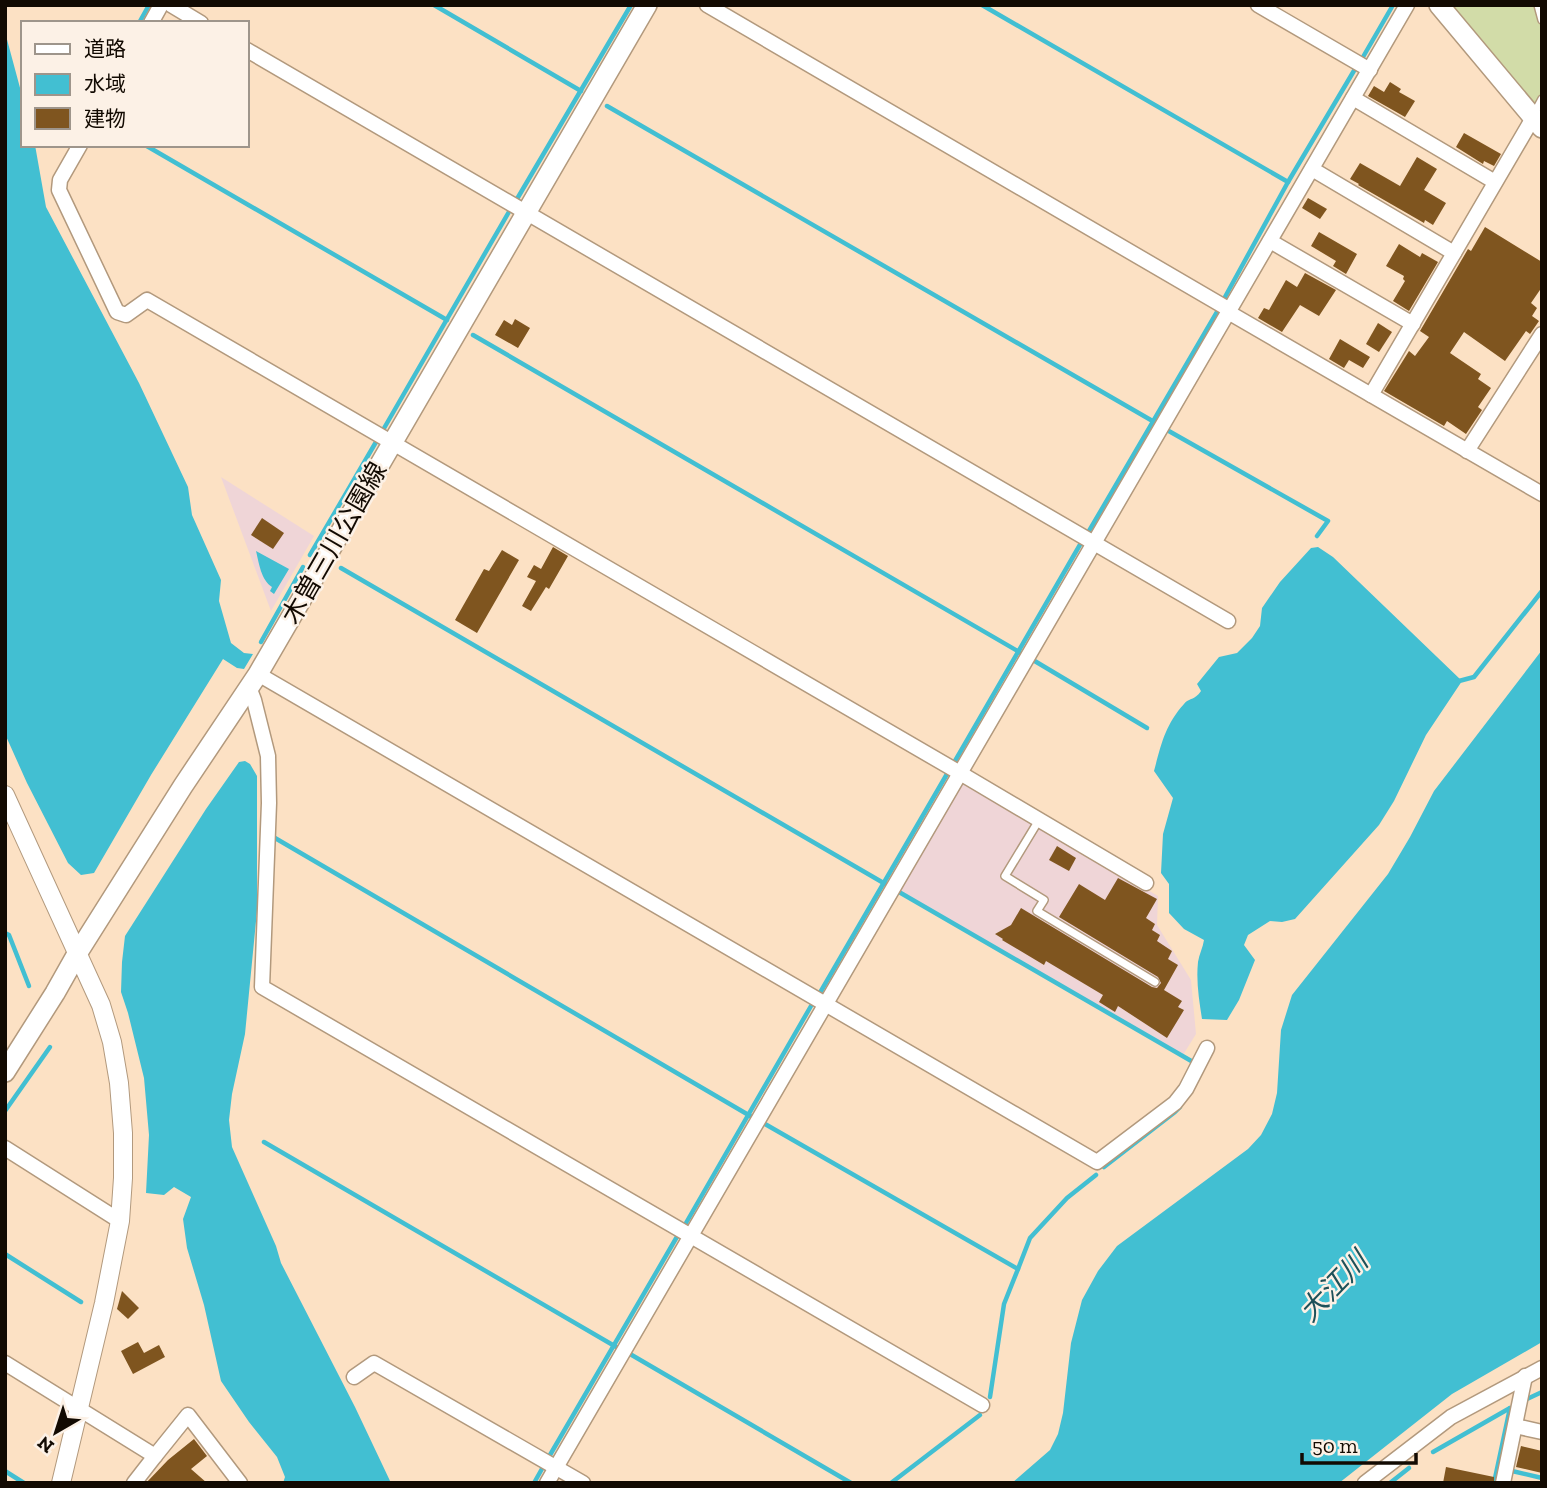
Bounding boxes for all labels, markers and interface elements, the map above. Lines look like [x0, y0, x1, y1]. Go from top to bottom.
legend [21, 21, 248, 147]
text: 道路 [84, 36, 126, 61]
text: 水域 [84, 71, 126, 96]
text: 建物 [84, 106, 126, 131]
street label: 木曽三川公園線 [275, 456, 393, 630]
water label: 大江川 [1292, 1243, 1376, 1328]
north arrow [21, 1397, 91, 1467]
scale bar [1302, 1422, 1416, 1466]
text: N [33, 1431, 58, 1458]
text: 50 m [1312, 1433, 1358, 1458]

